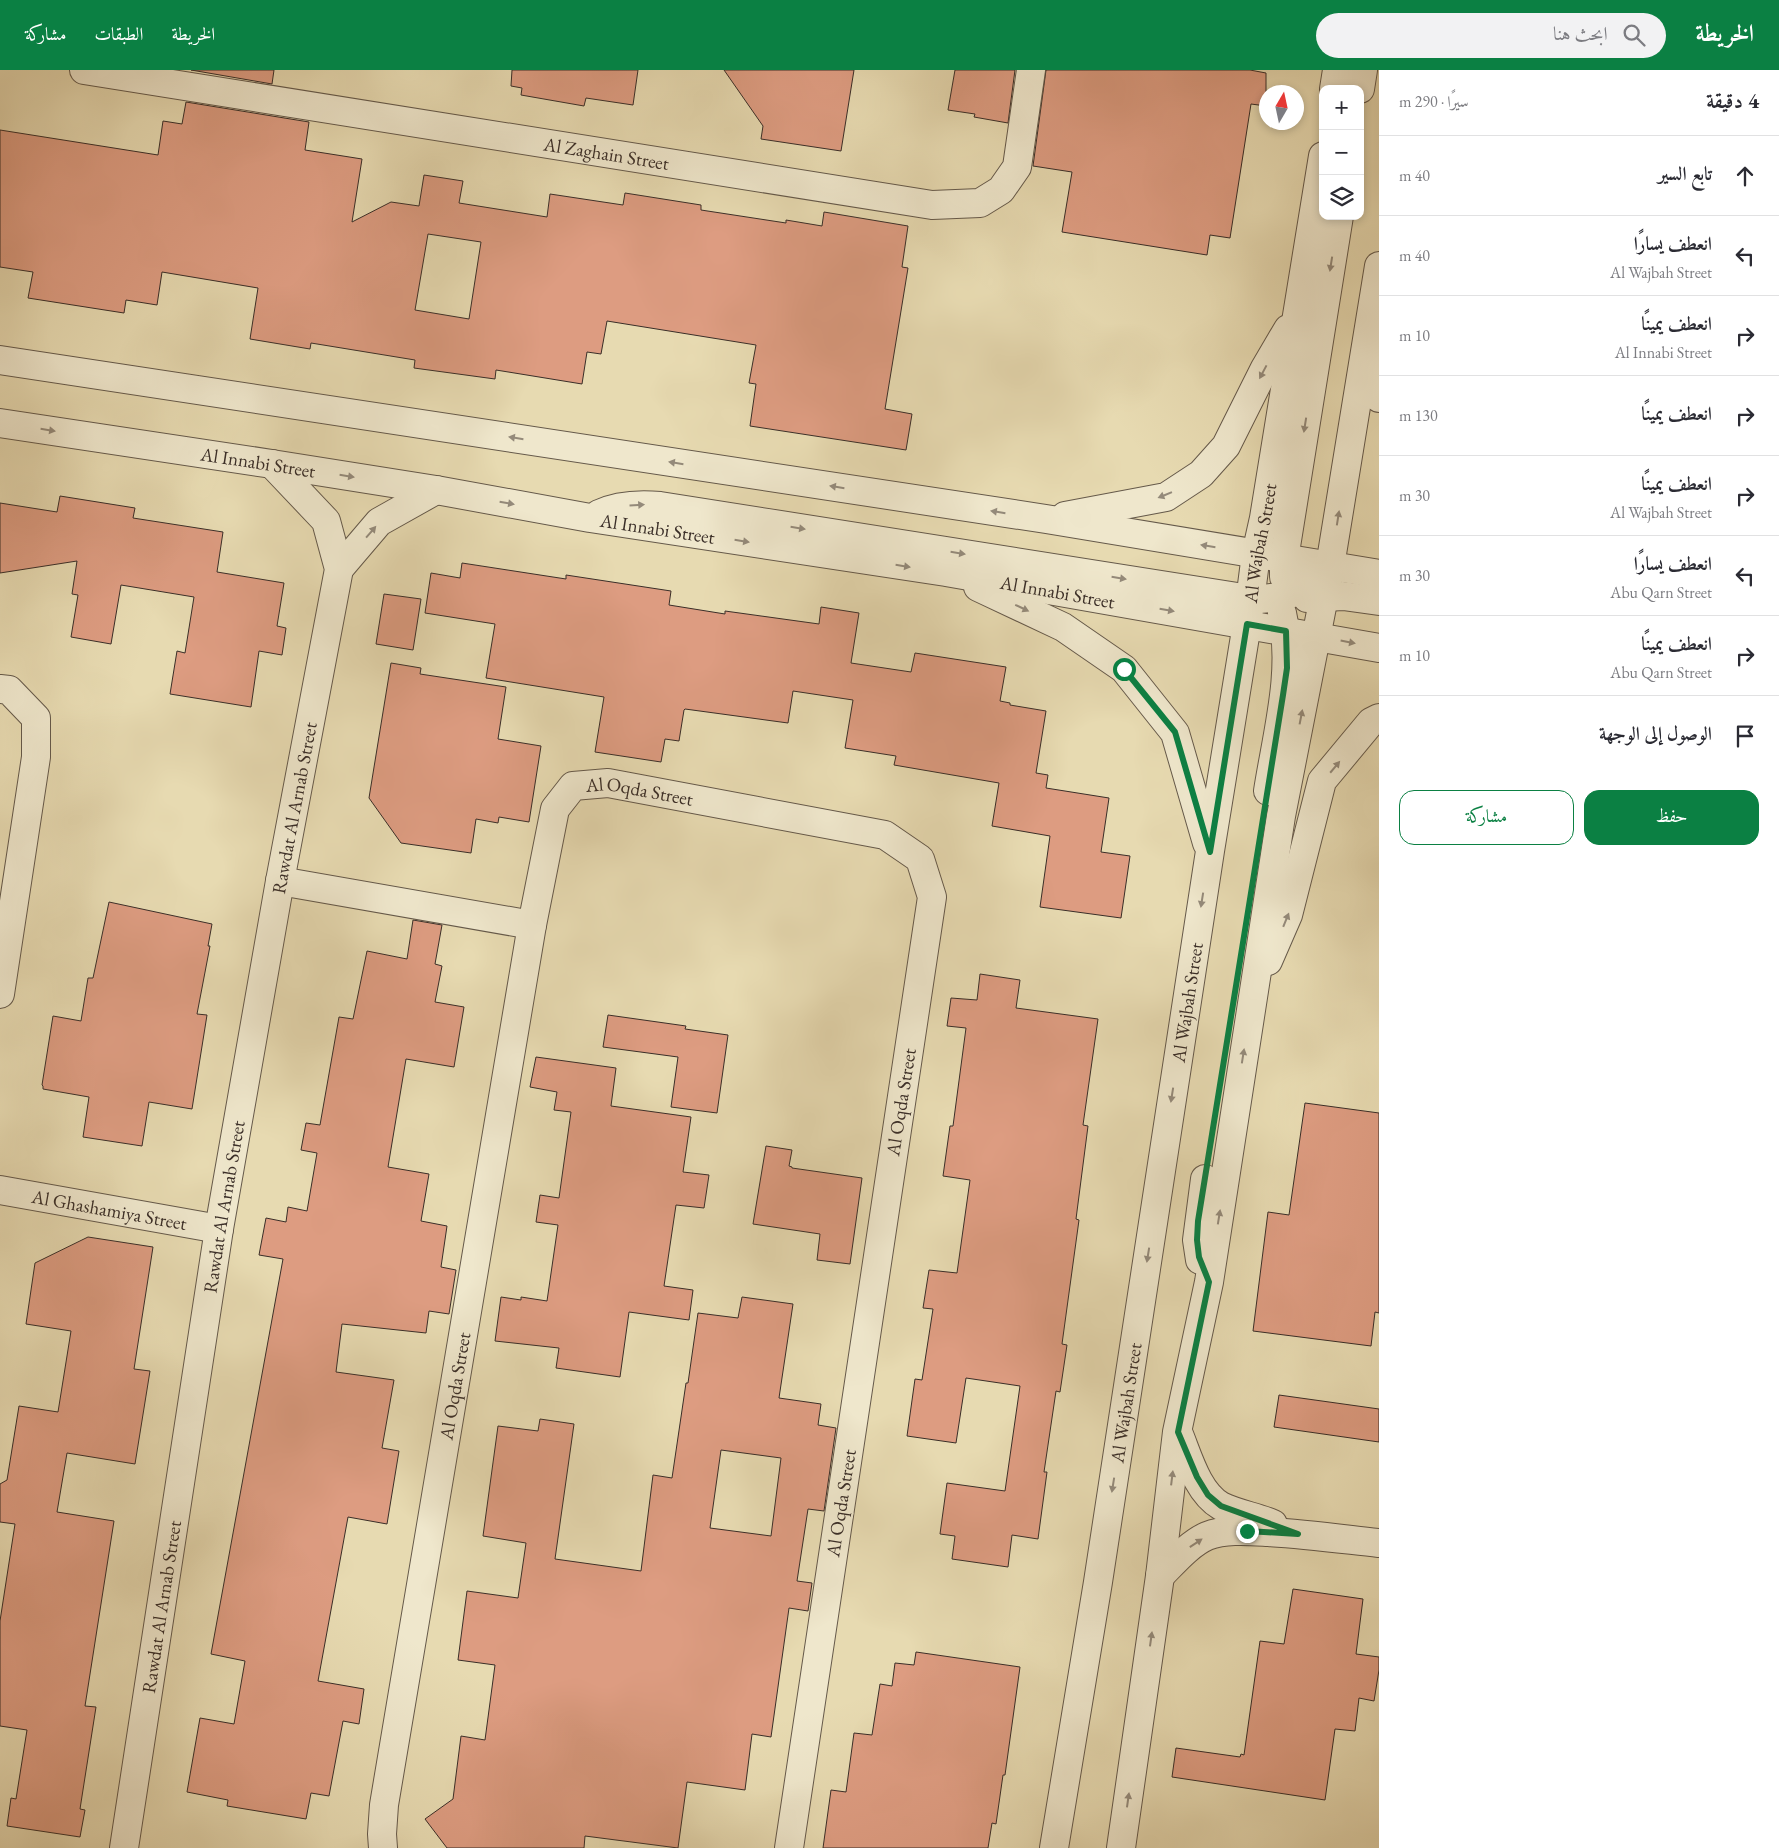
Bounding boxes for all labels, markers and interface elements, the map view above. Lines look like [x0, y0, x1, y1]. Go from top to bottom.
search box [1316, 13, 1666, 58]
text: الخريطة [1696, 17, 1754, 48]
text: ابحث هنا [1553, 21, 1608, 46]
icon: search [1620, 21, 1648, 49]
text: مشاركة [25, 22, 66, 45]
text: الطبقات [94, 22, 143, 45]
text: الخريطة [171, 22, 215, 45]
north arrow [1259, 85, 1304, 130]
map controls [1319, 85, 1364, 220]
button: + [1319, 85, 1364, 130]
text: 4 دقيقة [1706, 87, 1759, 114]
text: سيرًا · 290 m [1399, 91, 1469, 112]
button: − [1319, 130, 1364, 175]
street label: Al Zaghain Street [541, 131, 671, 175]
text: تابع السير [1658, 161, 1712, 186]
icon: ahead [1731, 162, 1759, 190]
text: 40 m [1399, 165, 1430, 186]
button: layers [1319, 175, 1364, 220]
text: انعطف يسارًا [1634, 231, 1712, 256]
icon: left [1731, 242, 1759, 270]
text: 40 m [1399, 245, 1430, 266]
one-way arrow [1327, 257, 1335, 273]
text: Al Wajbah Street [1610, 262, 1712, 283]
text: انعطف يمينًا [1641, 311, 1712, 336]
icon: right [1731, 322, 1759, 350]
text: 10 m [1399, 325, 1430, 346]
text: Al Innabi Street [1615, 342, 1712, 363]
one-way arrow [1259, 364, 1267, 379]
text: انعطف يمينًا [1641, 401, 1712, 426]
icon: right [1731, 402, 1759, 430]
text: 130 m [1399, 405, 1438, 426]
one-way arrow [1301, 417, 1309, 433]
one-way arrow [41, 426, 57, 434]
one-way arrow [507, 434, 523, 442]
street label: Al Innabi Street [198, 441, 317, 483]
one-way arrow [668, 458, 684, 466]
text: انعطف يمينًا [1641, 471, 1712, 496]
one-way arrow [340, 472, 356, 480]
street label: Al Wajbah Street [1237, 481, 1282, 605]
icon: right [1731, 482, 1759, 510]
one-way arrow [829, 483, 845, 491]
text: 30 m [1399, 485, 1430, 506]
one-way arrow [1158, 492, 1172, 500]
one-way arrow [500, 500, 516, 508]
one-way arrow [629, 501, 645, 509]
text: Al Wajbah Street [1610, 502, 1712, 523]
street label: Al Innabi Street [597, 507, 717, 549]
one-way arrow [989, 508, 1005, 516]
one-way arrow [1334, 510, 1342, 526]
one-way arrow [790, 524, 806, 532]
one-way arrow [365, 526, 377, 538]
one-way arrow [735, 538, 751, 546]
one-way arrow [1199, 541, 1215, 549]
one-way arrow [951, 549, 967, 557]
text: انعطف يسارًا [1634, 551, 1712, 576]
one-way arrow [895, 562, 911, 570]
icon: left [1731, 562, 1759, 590]
text: 30 m [1399, 565, 1430, 586]
street label: Al Innabi Street [997, 569, 1117, 614]
one-way arrow [1111, 575, 1127, 583]
text: Abu Qarn Street [1610, 582, 1712, 603]
one-way arrow [1015, 604, 1029, 612]
one-way arrow [1159, 607, 1175, 615]
text: انعطف يمينًا [1641, 631, 1712, 656]
one-way arrow [1340, 638, 1355, 646]
icon: right [1731, 642, 1759, 670]
text: 10 m [1399, 645, 1430, 666]
route start [1113, 658, 1136, 681]
text: Abu Qarn Street [1610, 662, 1712, 683]
one-way arrow [1297, 708, 1305, 724]
street label: Rawdat Al Arnab Street [265, 720, 322, 896]
text: الوصول إلى الوجهة [1599, 721, 1712, 746]
icon: arrive [1731, 722, 1759, 750]
one-way arrow [1329, 760, 1340, 773]
street label: Al Oqda Street [584, 771, 695, 811]
button: مشاركة [1399, 790, 1574, 845]
button: حفظ [1584, 790, 1759, 845]
one-way arrow [1198, 892, 1206, 908]
one-way arrow [1282, 912, 1290, 927]
street label: Al Wajbah Street [1165, 941, 1208, 1065]
street label: Al Oqda Street [880, 1046, 922, 1159]
one-way arrow [1240, 1048, 1248, 1064]
one-way arrow [1168, 1087, 1176, 1103]
street label: Rawdat Al Arnab Street [197, 1119, 250, 1295]
street label: Al Ghashamiya Street [29, 1183, 189, 1236]
one-way arrow [1215, 1208, 1223, 1224]
one-way arrow [1144, 1248, 1152, 1264]
street label: Al Oqda Street [433, 1330, 476, 1443]
street label: Al Wajbah Street [1104, 1341, 1147, 1465]
street label: Al Oqda Street [820, 1447, 862, 1560]
one-way arrow [1168, 1469, 1176, 1485]
one-way arrow [1108, 1478, 1116, 1494]
street label: Rawdat Al Arnab Street [135, 1519, 187, 1695]
route end [1236, 1520, 1259, 1543]
one-way arrow [1190, 1539, 1203, 1548]
one-way arrow [1147, 1631, 1155, 1647]
one-way arrow [1124, 1791, 1132, 1807]

